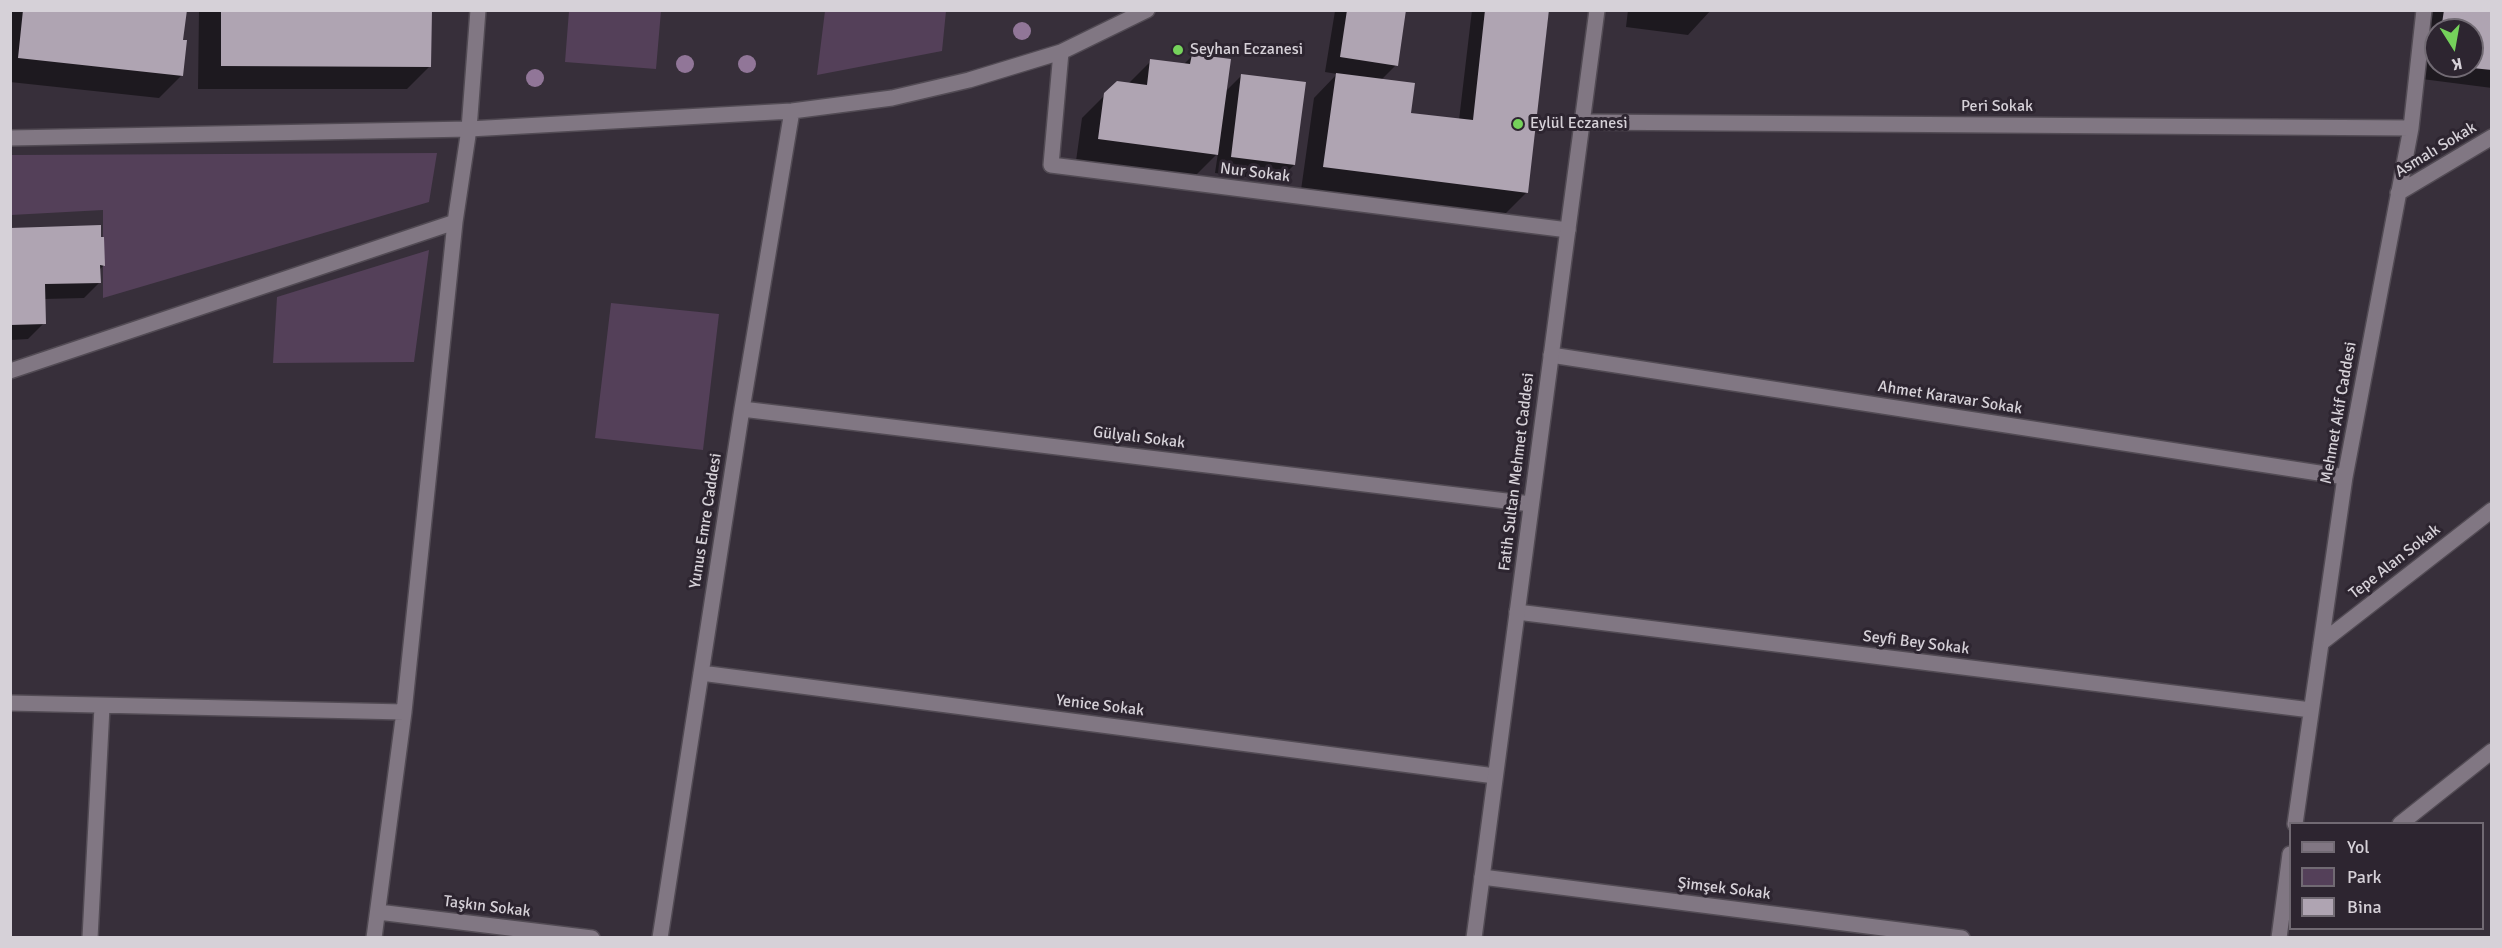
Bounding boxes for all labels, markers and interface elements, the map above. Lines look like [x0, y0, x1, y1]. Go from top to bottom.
north arrow [2424, 18, 2484, 78]
place label: Seyhan Eczanesi [1190, 40, 1303, 60]
marker: Seyhan Eczanesi [1171, 43, 1185, 57]
text: K [2450, 53, 2464, 74]
street label: Peri Sokak [1961, 97, 2033, 117]
place label: Eylül Eczanesi [1530, 114, 1628, 134]
marker: Eylül Eczanesi [1511, 117, 1525, 131]
street label: Asmalı Sokak [2392, 118, 2480, 182]
street label: Nur Sokak [1219, 159, 1291, 187]
street label: Mehmet Akif Caddesi [2317, 340, 2361, 486]
street label: Fatih Sultan Mehmet Caddesi [1495, 372, 1539, 572]
street label: Ahmet Karavar Sokak [1876, 377, 2024, 419]
street label: Gülyalı Sokak [1092, 423, 1186, 453]
street label: Yunus Emre Caddesi [686, 452, 726, 590]
street label: Tepe Alan Sokak [2346, 520, 2444, 604]
street label: Seyfi Bey Sokak [1862, 627, 1970, 659]
street label: Yenice Sokak [1055, 691, 1145, 721]
legend [2289, 822, 2484, 930]
text: Yol [2347, 836, 2370, 858]
text: Park [2347, 866, 2382, 888]
street label: Şimşek Sokak [1676, 874, 1772, 904]
street label: Taşkın Sokak [442, 892, 532, 922]
text: Bina [2347, 896, 2382, 918]

